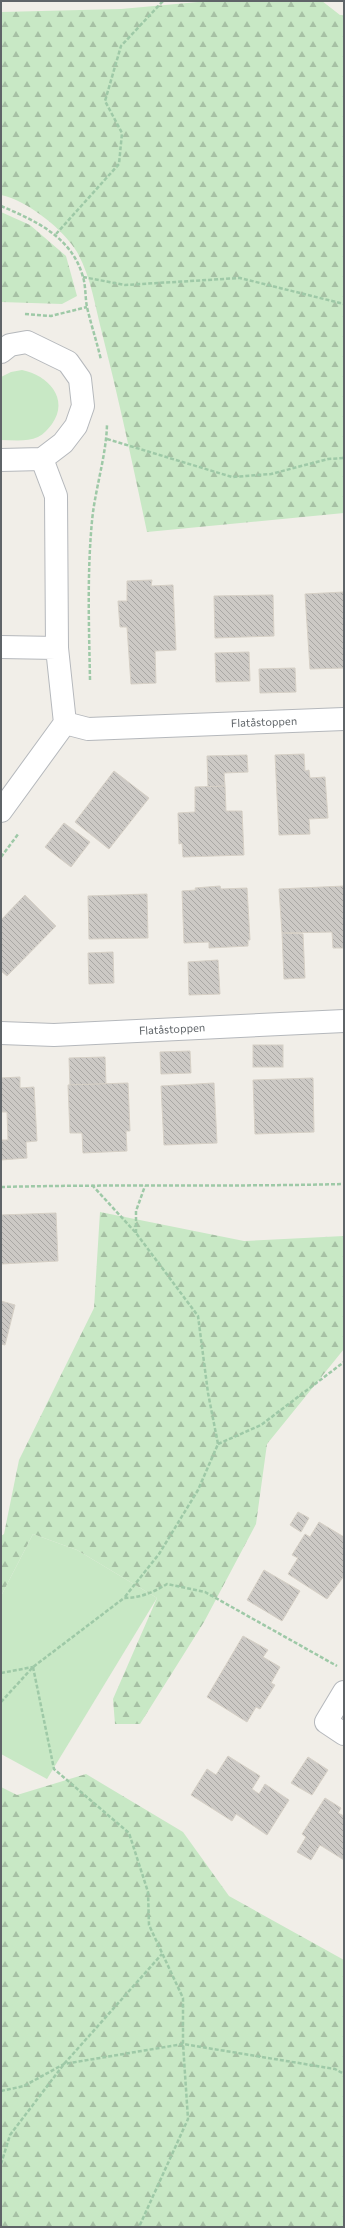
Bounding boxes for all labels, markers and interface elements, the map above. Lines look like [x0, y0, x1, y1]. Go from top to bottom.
street label: Flatåstoppen [231, 714, 297, 729]
street label: Flatåstoppen [139, 1020, 205, 1037]

